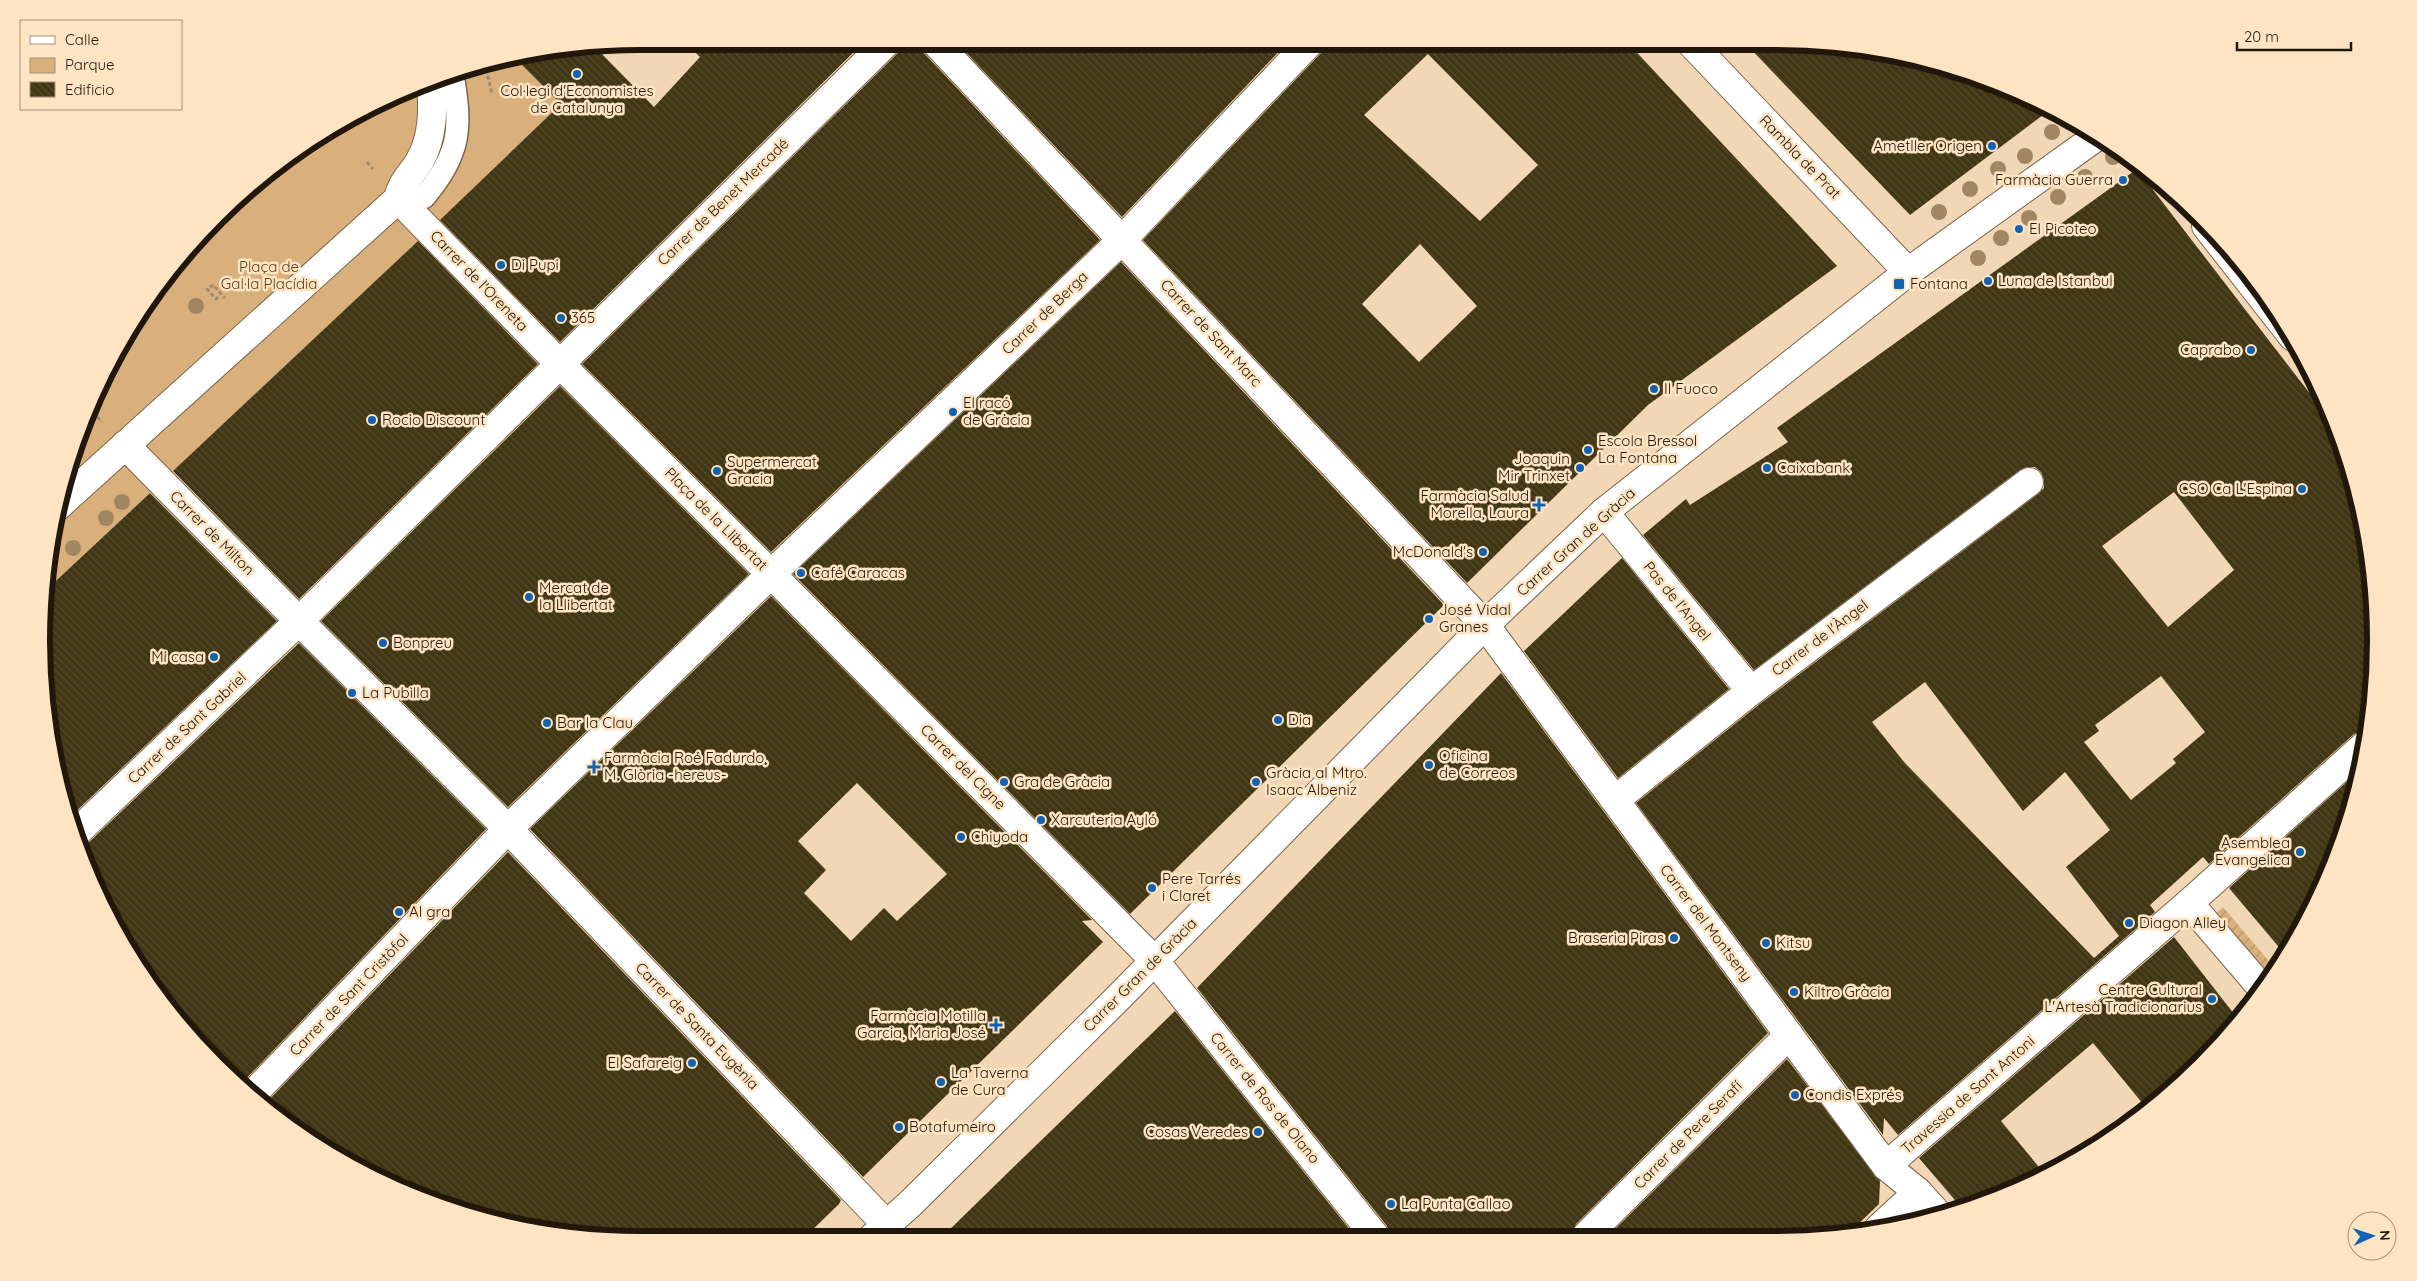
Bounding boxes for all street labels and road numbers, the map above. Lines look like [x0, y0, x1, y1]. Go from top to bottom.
street label: Rambla de Prat [1756, 111, 1845, 202]
street label: Carrer de Benet Mercadé [653, 134, 792, 269]
street label: Carrer de l'Oreneta [426, 226, 532, 335]
street label: Carrer de Berga [998, 267, 1092, 358]
street label: Carrer de Sant Marc [1157, 275, 1266, 391]
street label: Plaça de la Llibertat [661, 463, 772, 574]
street label: Carrer Gran de Gràcia [1512, 483, 1639, 600]
street label: Carrer de Milton [166, 486, 259, 579]
street label: Pas de l'Angel [1640, 557, 1715, 644]
street label: Carrer de l'Àngel [1768, 595, 1872, 680]
street label: Carrer de Sant Gabriel [123, 668, 250, 788]
street label: Carrer del Cigne [917, 720, 1010, 813]
street label: Carrer del Montseny [1656, 860, 1757, 985]
street label: Carrer Gran de Gràcia [1079, 914, 1201, 1036]
street label: Carrer de Sant Cristòfol [285, 930, 412, 1060]
street label: Carrer de Santa Eugènia [632, 958, 763, 1093]
street label: Carrer de Ros de Olano [1206, 1028, 1324, 1167]
street label: Travessia de Sant Antoni [1897, 1031, 2038, 1158]
street label: Carrer de Pere Serafí [1629, 1076, 1746, 1193]

